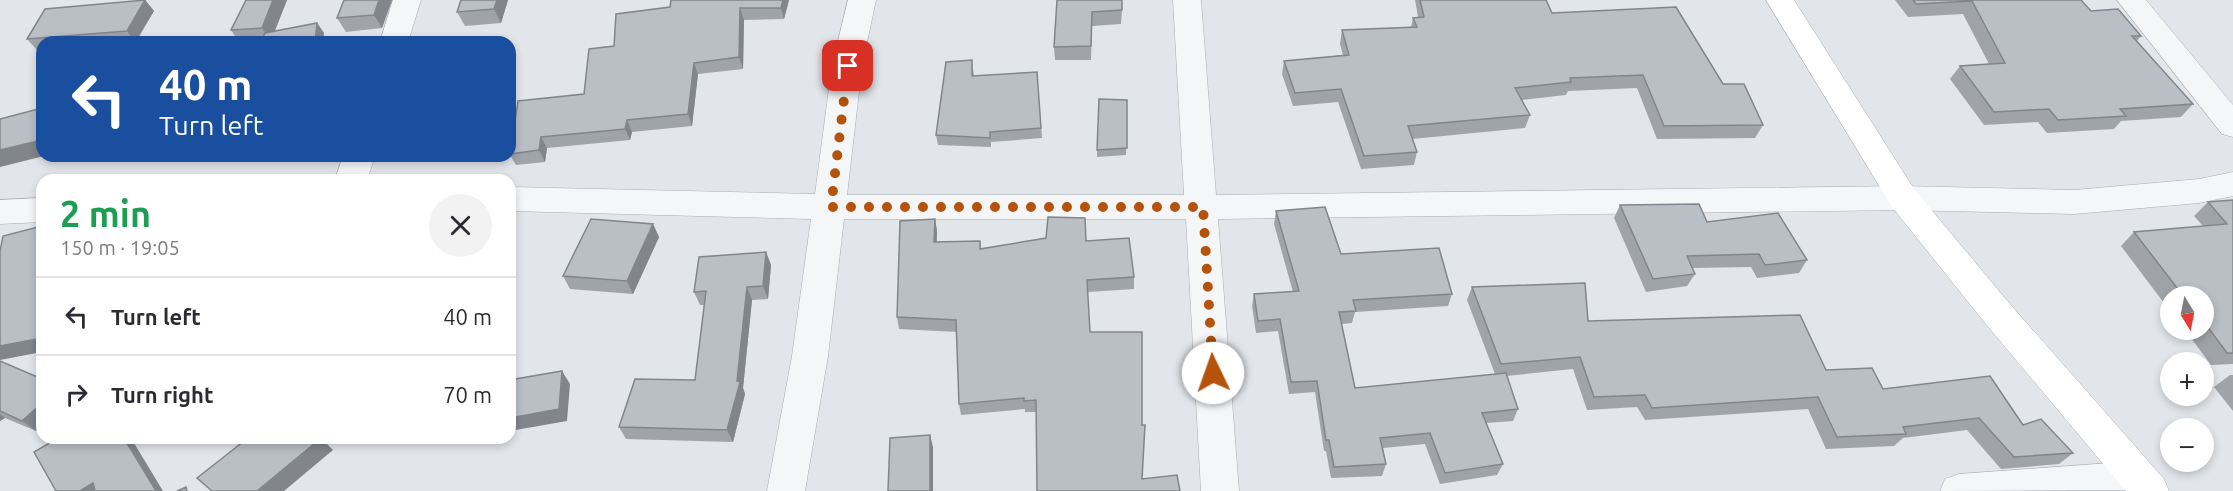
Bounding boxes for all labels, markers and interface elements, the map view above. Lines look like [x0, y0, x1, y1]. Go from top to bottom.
pin [822, 40, 873, 91]
icon: arrive [831, 49, 864, 82]
icon: left [60, 60, 138, 138]
text: 40 m [159, 61, 253, 108]
text: Turn left [159, 110, 263, 140]
text: 2 min [60, 193, 151, 234]
button: close [429, 194, 492, 257]
text: 150 m · 19:05 [60, 236, 180, 259]
north arrow [2160, 286, 2214, 340]
map controls [2160, 286, 2214, 472]
icon: left [60, 300, 93, 333]
text: Turn left [111, 304, 201, 329]
text: 40 m [443, 304, 492, 329]
position arrow [1181, 341, 1245, 405]
button: + [2160, 352, 2214, 406]
icon: right [60, 378, 93, 411]
text: Turn right [111, 382, 213, 407]
text: 70 m [443, 382, 492, 407]
button: − [2160, 418, 2214, 472]

